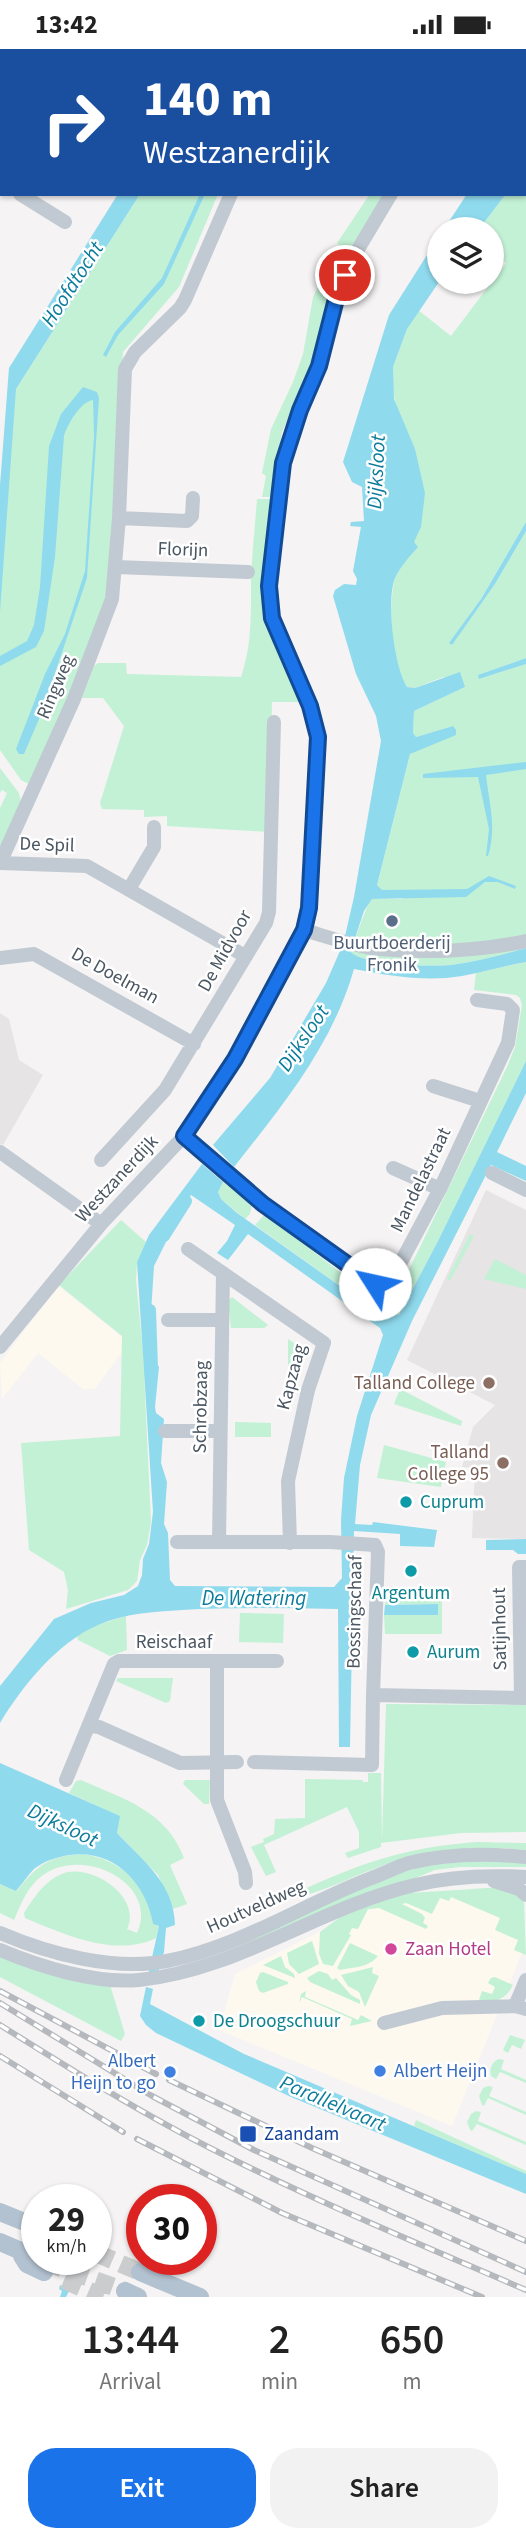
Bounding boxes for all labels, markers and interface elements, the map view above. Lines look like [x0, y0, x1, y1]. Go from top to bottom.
text: 13:42 [35, 6, 98, 43]
text: 140 m [143, 65, 272, 135]
icon: right [28, 77, 119, 168]
text: Westzanerdijk [143, 130, 330, 176]
map controls [427, 217, 504, 294]
button: layers [427, 217, 504, 294]
water label: Hoofdtocht [33, 235, 111, 332]
pin [315, 245, 375, 305]
icon: arrive [326, 256, 364, 294]
water label: Dijksloot [359, 433, 393, 510]
street label: Florijn [157, 536, 209, 564]
street label: Ringweg [30, 650, 82, 723]
street label: De Spil [19, 831, 75, 859]
street label: De Midvoor [191, 905, 259, 997]
marker: Buurtboerderij Fronik [384, 913, 400, 929]
place label: Buurtboerderij Fronik [333, 930, 451, 979]
street label: De Doelman [66, 941, 164, 1011]
water label: Dijksloot [270, 998, 337, 1077]
street label: Mandelastraat [384, 1123, 458, 1237]
street label: Westzanerdijk [69, 1129, 165, 1229]
position arrow [338, 1247, 412, 1321]
street label: Kapzaag [270, 1341, 314, 1413]
street label: Schrobzaag [187, 1360, 215, 1454]
place label: Talland College [354, 1370, 475, 1397]
marker: Talland College [481, 1375, 497, 1391]
place label: Talland College 95 [408, 1439, 489, 1488]
marker: Talland College 95 [495, 1455, 511, 1471]
place label: Cuprum [420, 1489, 484, 1516]
marker: Cuprum [398, 1494, 414, 1510]
street label: Bossingschaaf [341, 1553, 370, 1669]
marker: Argentum [403, 1563, 419, 1579]
place label: Argentum [372, 1580, 450, 1607]
water label: De Watering [202, 1583, 306, 1613]
street label: Satijnhout [486, 1587, 514, 1671]
street label: Reischaaf [136, 1629, 214, 1656]
place label: Aurum [427, 1639, 480, 1666]
marker: Aurum [405, 1644, 421, 1660]
water label: Dijksloot [23, 1796, 104, 1855]
street label: Houtveldweg [202, 1873, 310, 1941]
place label: Zaan Hotel [405, 1936, 491, 1963]
marker: Zaan Hotel [383, 1941, 399, 1957]
place label: De Droogschuur [213, 2008, 341, 2035]
marker: De Droogschuur [191, 2013, 207, 2029]
place label: Albert Heijn to go [71, 2048, 157, 2097]
place label: Albert Heijn [394, 2058, 487, 2085]
marker: Albert Heijn [372, 2063, 388, 2079]
marker: Albert Heijn to go [162, 2064, 178, 2080]
water label: Parallelvaart [275, 2067, 392, 2139]
place label: Zaandam [264, 2121, 339, 2148]
marker: Zaandam [238, 2124, 258, 2144]
speed limit sign: 30 [126, 2184, 217, 2275]
text: 29 [48, 2195, 85, 2245]
text: km/h [47, 2234, 86, 2259]
text: 13:44 [82, 2310, 179, 2370]
text: 2 [269, 2310, 290, 2370]
text: 650 [380, 2310, 444, 2370]
text: Arrival [100, 2365, 161, 2398]
text: min [261, 2365, 298, 2398]
text: m [403, 2365, 422, 2398]
button: Exit [28, 2448, 256, 2528]
button: Share [270, 2448, 498, 2528]

